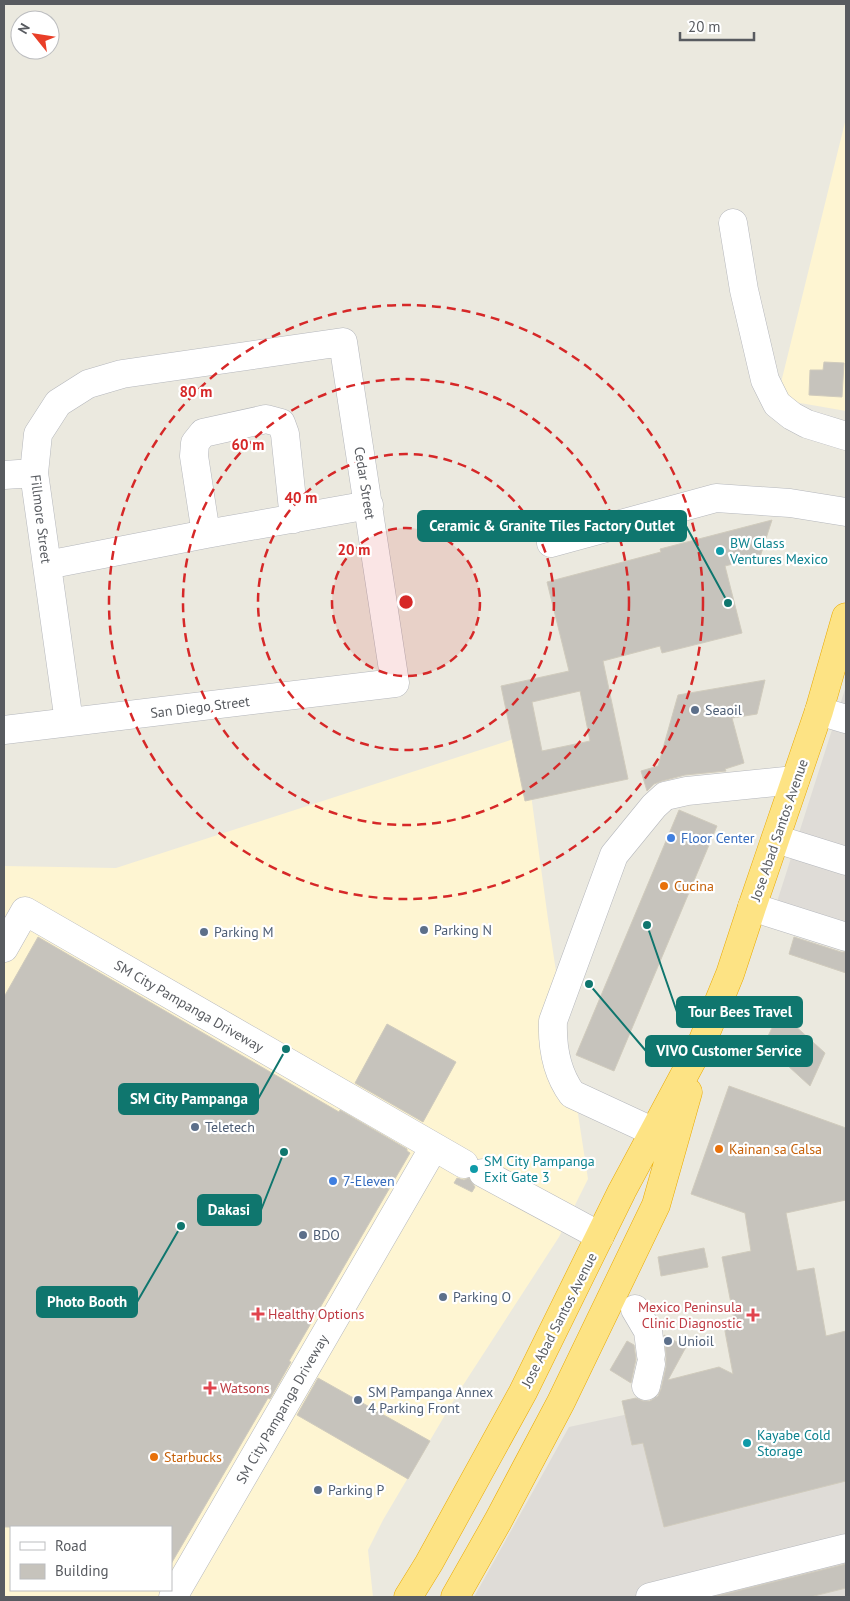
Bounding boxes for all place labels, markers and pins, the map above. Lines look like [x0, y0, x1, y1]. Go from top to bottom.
callout: Ceramic & Granite Tiles Factory Outlet [418, 511, 686, 541]
place label: BW Glass Ventures Mexico [729, 534, 828, 568]
marker: BW Glass Ventures Mexico [714, 545, 726, 557]
centre of rings [397, 593, 415, 611]
place label: Seaoil [705, 701, 742, 719]
marker: Seaoil [689, 704, 701, 716]
place label: Floor Center [681, 829, 755, 847]
marker: Floor Center [665, 832, 677, 844]
place label: Cucina [674, 877, 714, 895]
marker: Cucina [658, 880, 670, 892]
place label: Parking N [434, 921, 492, 939]
place label: Parking M [214, 923, 274, 941]
marker: Parking N [418, 924, 430, 936]
marker: Parking M [198, 926, 210, 938]
callout: Tour Bees Travel [677, 997, 802, 1027]
callout: VIVO Customer Service [646, 1036, 812, 1066]
callout: SM City Pampanga [119, 1084, 258, 1114]
place label: Teletech [205, 1118, 255, 1136]
marker: Teletech [189, 1121, 201, 1133]
place label: Kainan sa Calsa [729, 1140, 822, 1158]
marker: Kainan sa Calsa [713, 1143, 725, 1155]
place label: SM City Pampanga Exit Gate 3 [484, 1152, 595, 1186]
marker: SM City Pampanga Exit Gate 3 [468, 1163, 480, 1175]
place label: 7-Eleven [343, 1172, 395, 1190]
marker: 7-Eleven [327, 1175, 339, 1187]
callout: Dakasi [198, 1195, 261, 1225]
place label: BDO [313, 1226, 340, 1244]
marker: BDO [297, 1229, 309, 1241]
callout: Photo Booth [37, 1287, 137, 1317]
place label: Parking O [453, 1288, 511, 1306]
marker: Parking O [437, 1291, 449, 1303]
place label: Mexico Peninsula Clinic Diagnostic [638, 1298, 742, 1332]
place label: Healthy Options [268, 1305, 365, 1323]
marker: Healthy Options [252, 1308, 264, 1320]
marker: Mexico Peninsula Clinic Diagnostic [746, 1308, 760, 1322]
place label: Unioil [678, 1332, 714, 1350]
marker: Unioil [662, 1335, 674, 1347]
place label: Watsons [220, 1379, 270, 1397]
marker: Watsons [204, 1382, 216, 1394]
place label: SM Pampanga Annex 4 Parking Front [368, 1383, 493, 1417]
marker: SM Pampanga Annex 4 Parking Front [352, 1394, 364, 1406]
place label: Kayabe Cold Storage [757, 1426, 831, 1460]
marker: Kayabe Cold Storage [741, 1437, 753, 1449]
place label: Starbucks [164, 1448, 222, 1466]
marker: Starbucks [148, 1451, 160, 1463]
place label: Parking P [328, 1481, 384, 1499]
marker: Parking P [312, 1484, 324, 1496]

